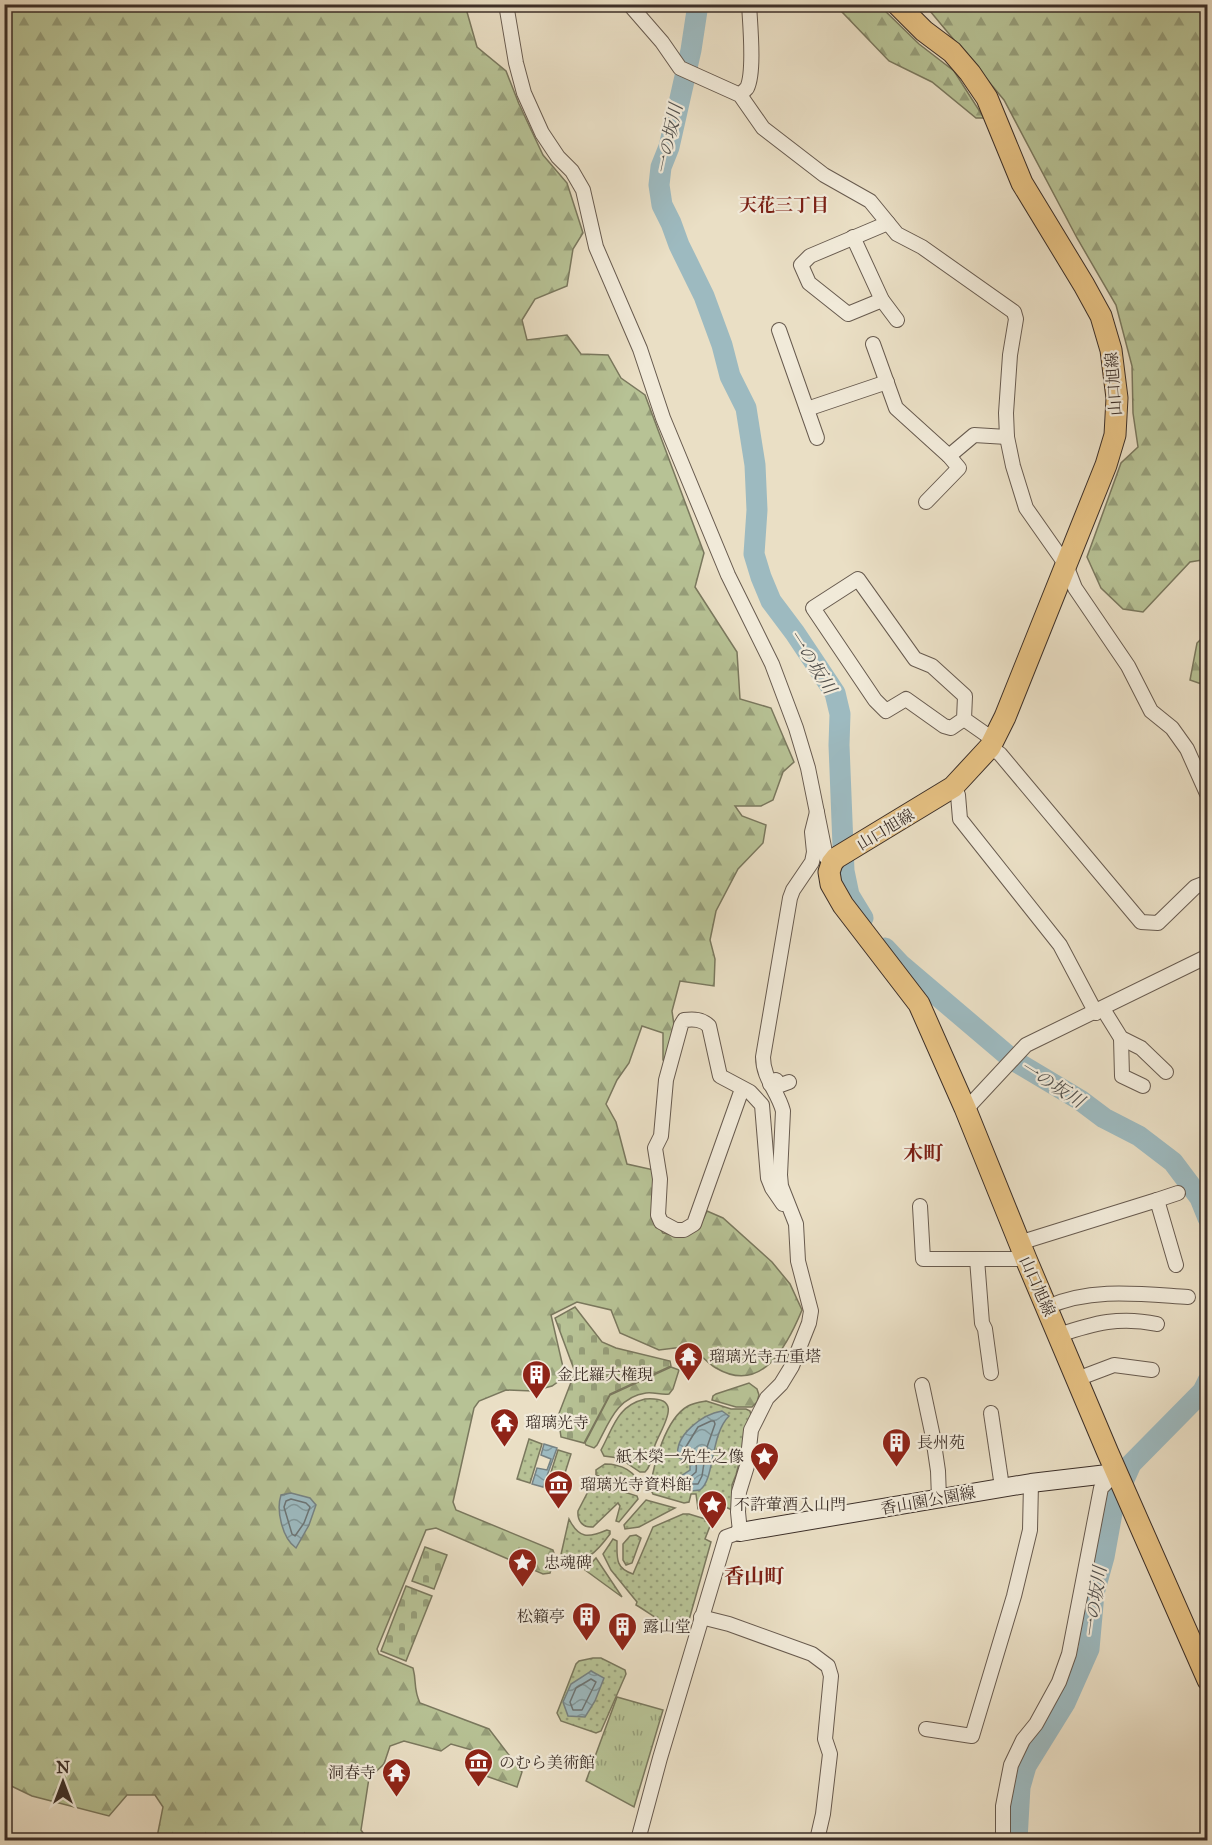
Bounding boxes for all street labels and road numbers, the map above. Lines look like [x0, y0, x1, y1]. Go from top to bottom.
street label: 山口旭線 [1102, 351, 1125, 417]
street label: 山口旭線 [853, 805, 918, 854]
street label: 山口旭線 [1016, 1253, 1059, 1319]
street label: 香山園公園線 [879, 1483, 977, 1518]

